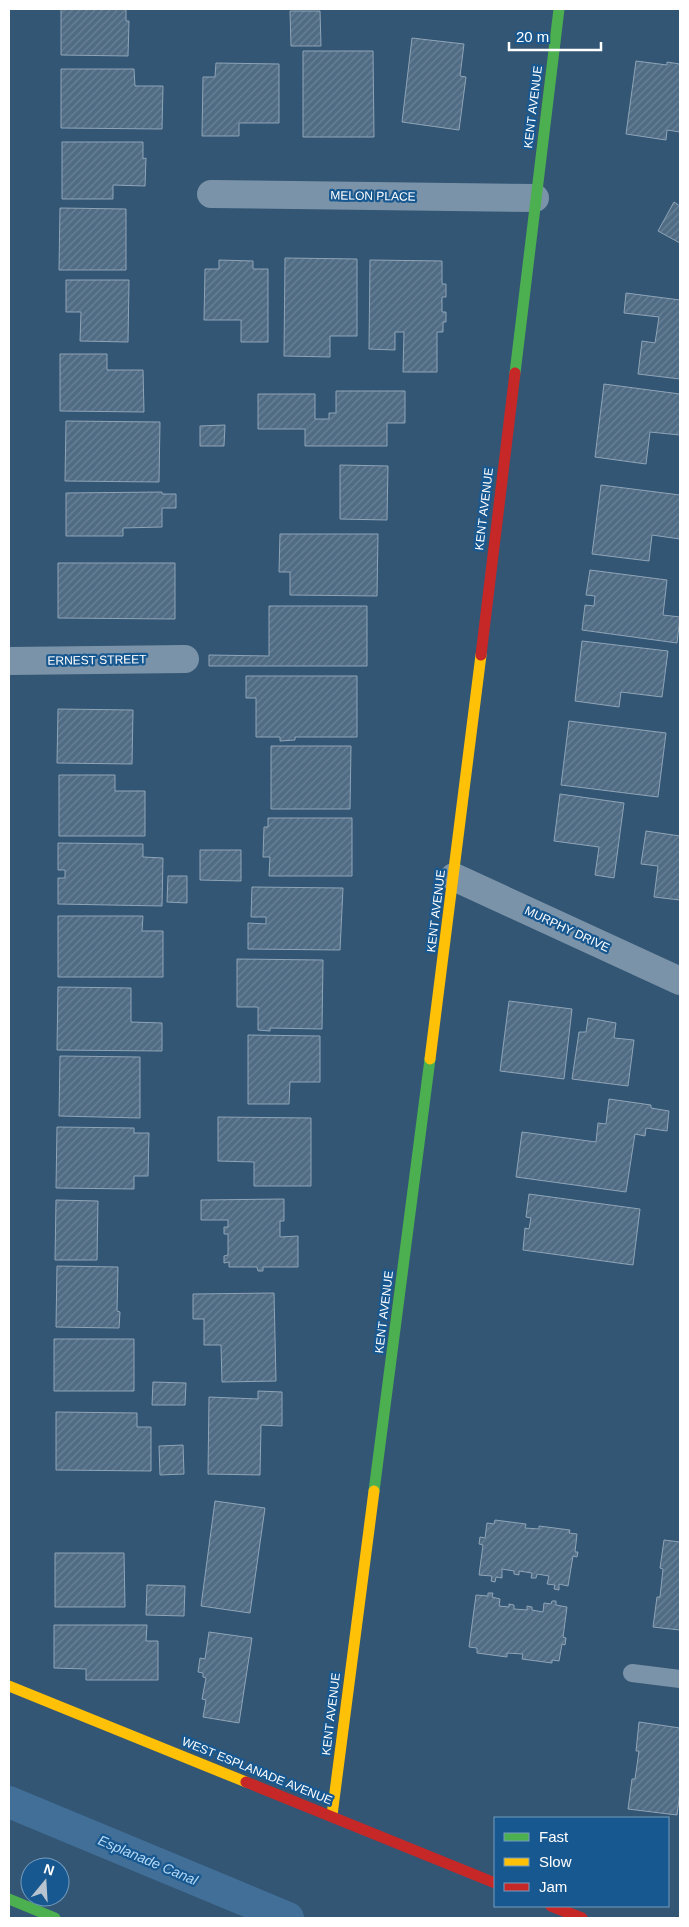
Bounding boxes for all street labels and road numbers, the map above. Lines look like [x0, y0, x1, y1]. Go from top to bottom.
street label: KENT AVENUE [521, 65, 545, 149]
street label: MELON PLACE [330, 188, 416, 204]
street label: KENT AVENUE [472, 467, 496, 551]
street label: ERNEST STREET [47, 652, 147, 668]
street label: KENT AVENUE [424, 869, 448, 953]
street label: MURPHY DRIVE [522, 903, 612, 955]
street label: KENT AVENUE [372, 1270, 396, 1354]
street label: KENT AVENUE [319, 1672, 343, 1756]
street label: WEST ESPLANADE AVENUE [180, 1734, 334, 1808]

